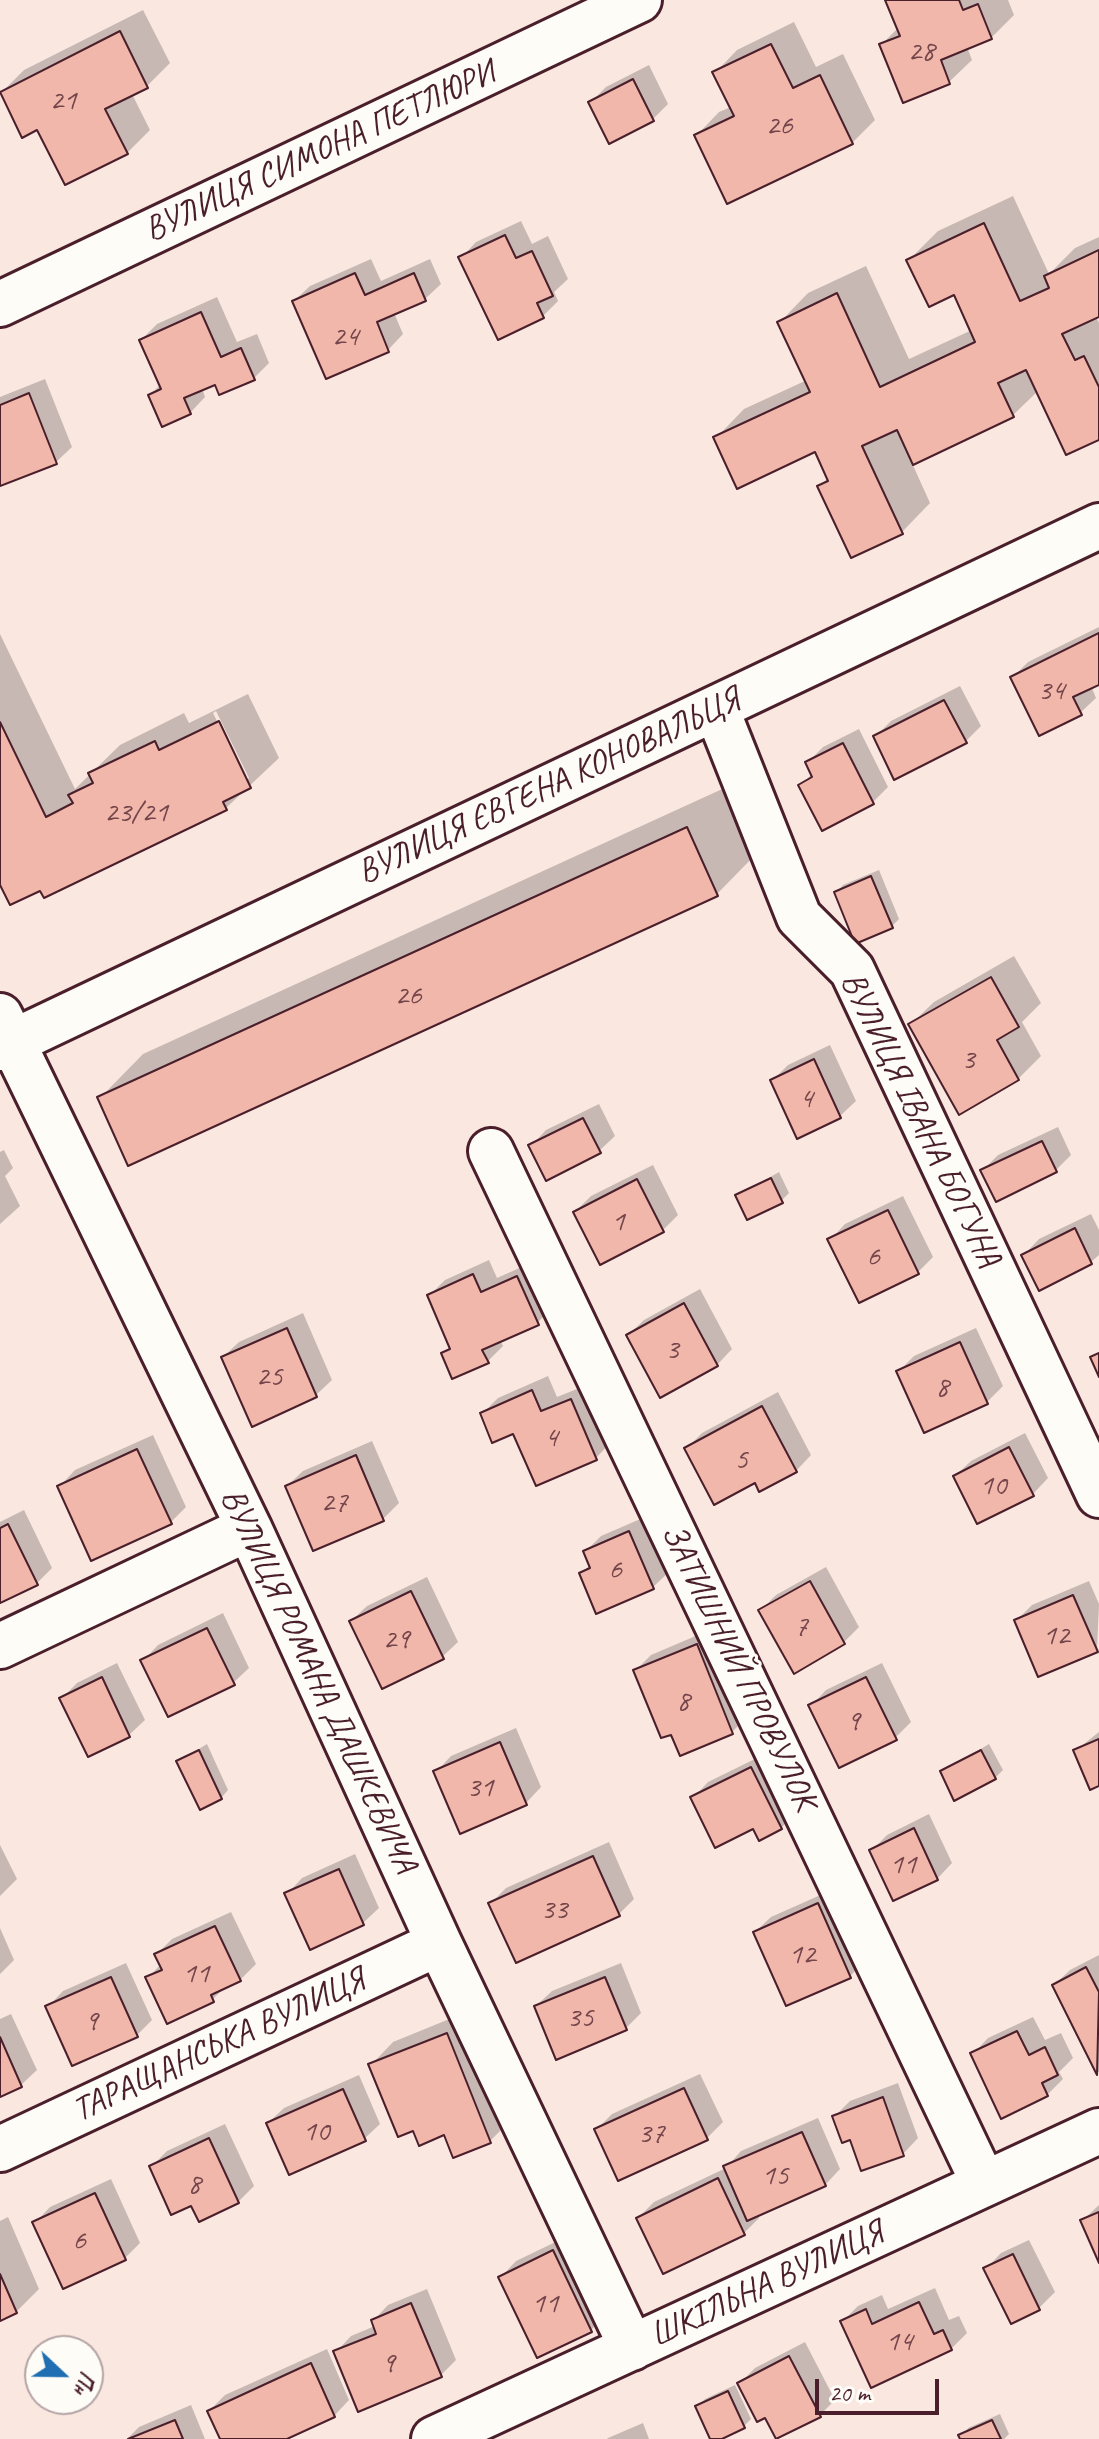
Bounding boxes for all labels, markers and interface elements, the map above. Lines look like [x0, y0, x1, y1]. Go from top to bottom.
house number: 28 [908, 34, 934, 70]
street label: ВУЛИЦЯ СИМОНА ПЕТЛЮРИ [138, 53, 502, 251]
house number: 21 [50, 83, 76, 119]
house number: 26 [766, 108, 792, 144]
house number: 24 [332, 319, 358, 355]
house number: 34 [1038, 673, 1064, 709]
street label: ВУЛИЦЯ ЄВГЕНА КОНОВАЛЬЦЯ [351, 680, 747, 894]
house number: 23/21 [104, 795, 168, 831]
street label: ВУЛИЦЯ ІВАНА БОГУНА [831, 966, 1009, 1274]
house number: 26 [395, 978, 421, 1014]
house number: 3 [961, 1042, 975, 1078]
house number: 4 [799, 1081, 813, 1117]
house number: 1 [611, 1204, 625, 1240]
house number: 6 [866, 1239, 880, 1275]
house number: 3 [665, 1332, 679, 1368]
house number: 25 [256, 1359, 282, 1395]
house number: 8 [935, 1370, 949, 1406]
house number: 4 [544, 1420, 558, 1456]
house number: 5 [734, 1442, 748, 1478]
house number: 10 [980, 1468, 1006, 1504]
street label: ВУЛИЦЯ РОМАНА ДАШКЕВИЧА [211, 1482, 425, 1880]
house number: 27 [321, 1485, 347, 1521]
street label: ЗАТИШНИЙ ПРОВУЛОК [651, 1518, 825, 1816]
house number: 6 [608, 1552, 622, 1588]
house number: 7 [794, 1609, 808, 1645]
house number: 12 [1043, 1618, 1069, 1654]
house number: 29 [383, 1622, 409, 1658]
house number: 8 [676, 1684, 690, 1720]
house number: 9 [846, 1704, 860, 1740]
house number: 31 [467, 1770, 493, 1806]
house number: 11 [890, 1847, 916, 1883]
house number: 33 [541, 1892, 567, 1928]
house number: 12 [789, 1937, 815, 1973]
house number: 11 [183, 1956, 209, 1992]
street label: ТАРАЩАНСЬКА ВУЛИЦЯ [66, 1960, 372, 2132]
house number: 35 [567, 2000, 593, 2036]
house number: 9 [84, 2004, 98, 2040]
house number: 10 [303, 2114, 329, 2150]
house number: 37 [638, 2116, 664, 2152]
house number: 15 [762, 2158, 788, 2194]
house number: 8 [187, 2167, 201, 2203]
street label: ШКІЛЬНА ВУЛИЦЯ [644, 2213, 890, 2357]
house number: 6 [72, 2223, 86, 2259]
house number: 11 [532, 2286, 558, 2322]
house number: 14 [886, 2324, 912, 2360]
north arrow [24, 2335, 104, 2415]
house number: 9 [381, 2346, 395, 2382]
scale bar [819, 2363, 943, 2413]
text: Пн [67, 2367, 102, 2399]
text: 20 m [829, 2378, 870, 2408]

